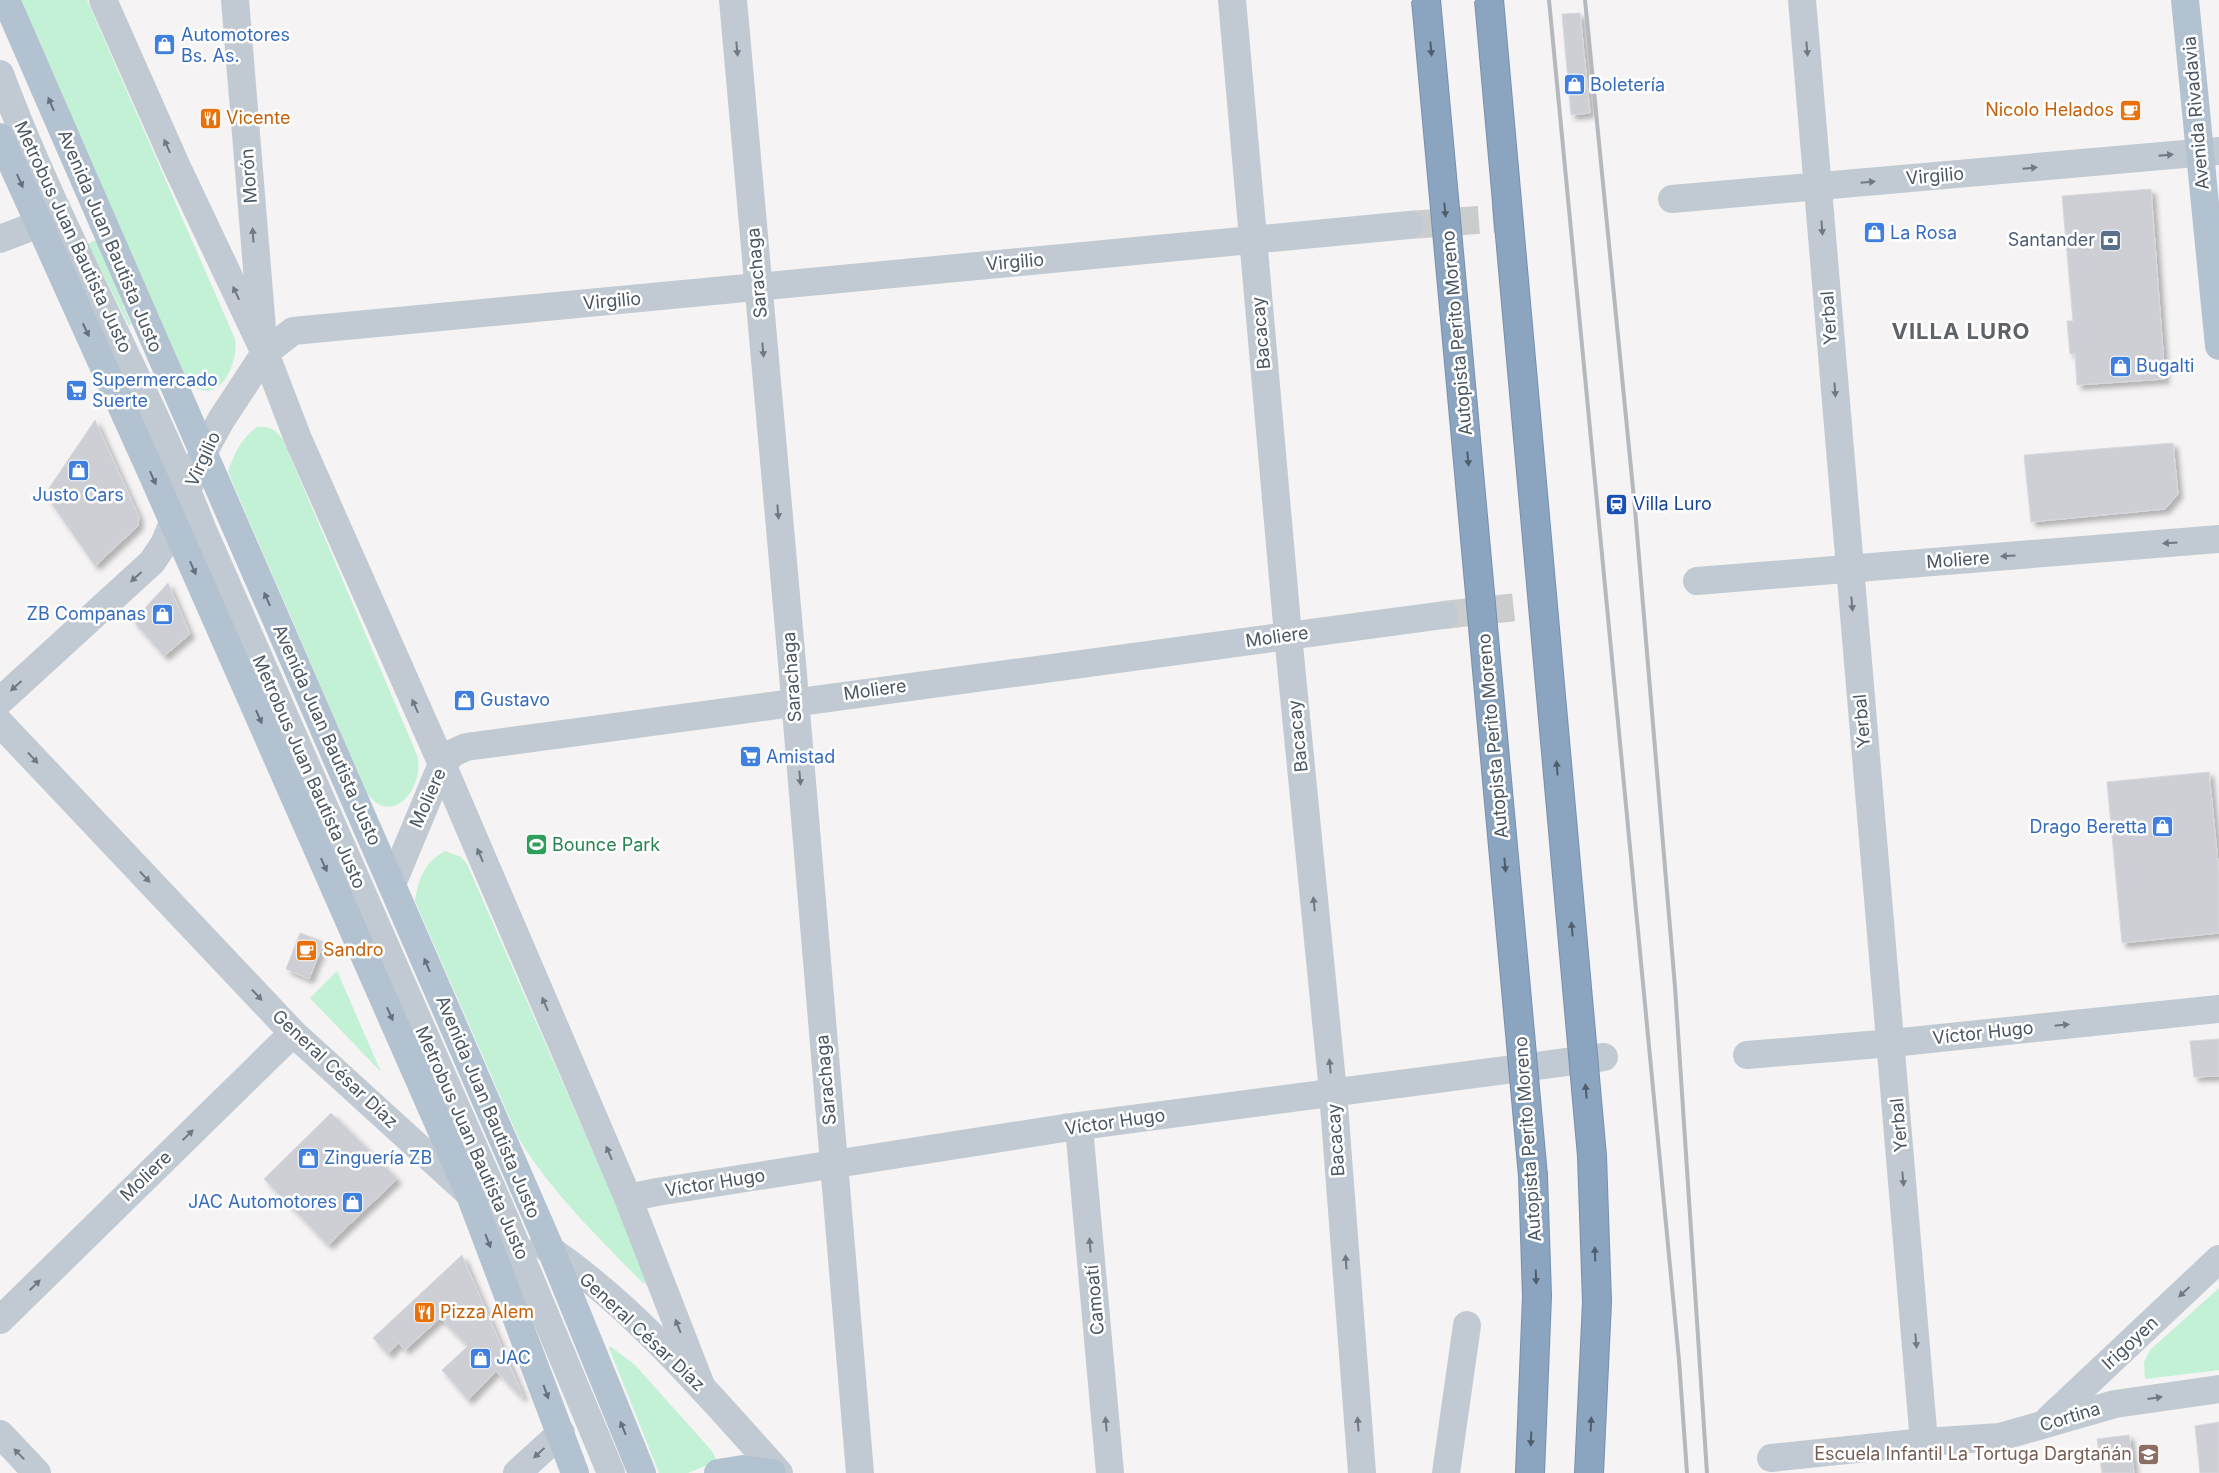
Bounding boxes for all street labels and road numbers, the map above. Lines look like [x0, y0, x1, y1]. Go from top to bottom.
street label: Avenida Rivadavia [2178, 35, 2213, 191]
street label: Metrobus Juan Bautista Justo [10, 118, 136, 356]
street label: Avenida Juan Bautista Justo [54, 126, 167, 355]
street label: Morón [236, 148, 261, 204]
street label: Virgilio [1905, 163, 1965, 188]
street label: Sarachaga [742, 227, 771, 319]
street label: Autopista Perito Moreno [1437, 230, 1476, 437]
street label: Virgilio [985, 249, 1045, 274]
street label: Virgilio [582, 288, 642, 313]
street label: Yerbal [1816, 290, 1841, 346]
street label: Bacacay [1247, 296, 1274, 370]
street label: Virgilio [181, 428, 224, 490]
street label: Moliere [1926, 547, 1990, 572]
street label: Avenida Juan Bautista Justo [269, 621, 386, 849]
street label: Moliere [1244, 622, 1310, 651]
street label: Sarachaga [778, 631, 805, 723]
street label: Autopista Perito Moreno [1473, 633, 1512, 840]
street label: Metrobus Juan Bautista Justo [248, 652, 371, 892]
street label: Moliere [842, 675, 908, 704]
street label: Yerbal [1849, 693, 1874, 749]
street label: Bacacay [1283, 699, 1312, 773]
street label: Moliere [405, 765, 450, 831]
street label: Avenida Juan Bautista Justo [432, 992, 545, 1221]
street label: General César Díaz [268, 1005, 402, 1132]
street label: Víctor Hugo [1931, 1017, 2034, 1048]
street label: Metrobus Juan Bautista Justo [411, 1023, 534, 1263]
street label: Sarachaga [811, 1034, 840, 1126]
street label: Autopista Perito Moreno [1510, 1036, 1545, 1242]
street label: Yerbal [1886, 1097, 1911, 1153]
street label: Bacacay [1322, 1103, 1349, 1177]
street label: Víctor Hugo [1063, 1104, 1167, 1139]
street label: Moliere [116, 1146, 176, 1205]
street label: Víctor Hugo [663, 1164, 767, 1201]
street label: Camoatí [1081, 1263, 1108, 1336]
street label: General César Díaz [575, 1268, 709, 1395]
street label: Irigoyen [2097, 1312, 2162, 1374]
street label: Cortina [2037, 1397, 2103, 1436]

